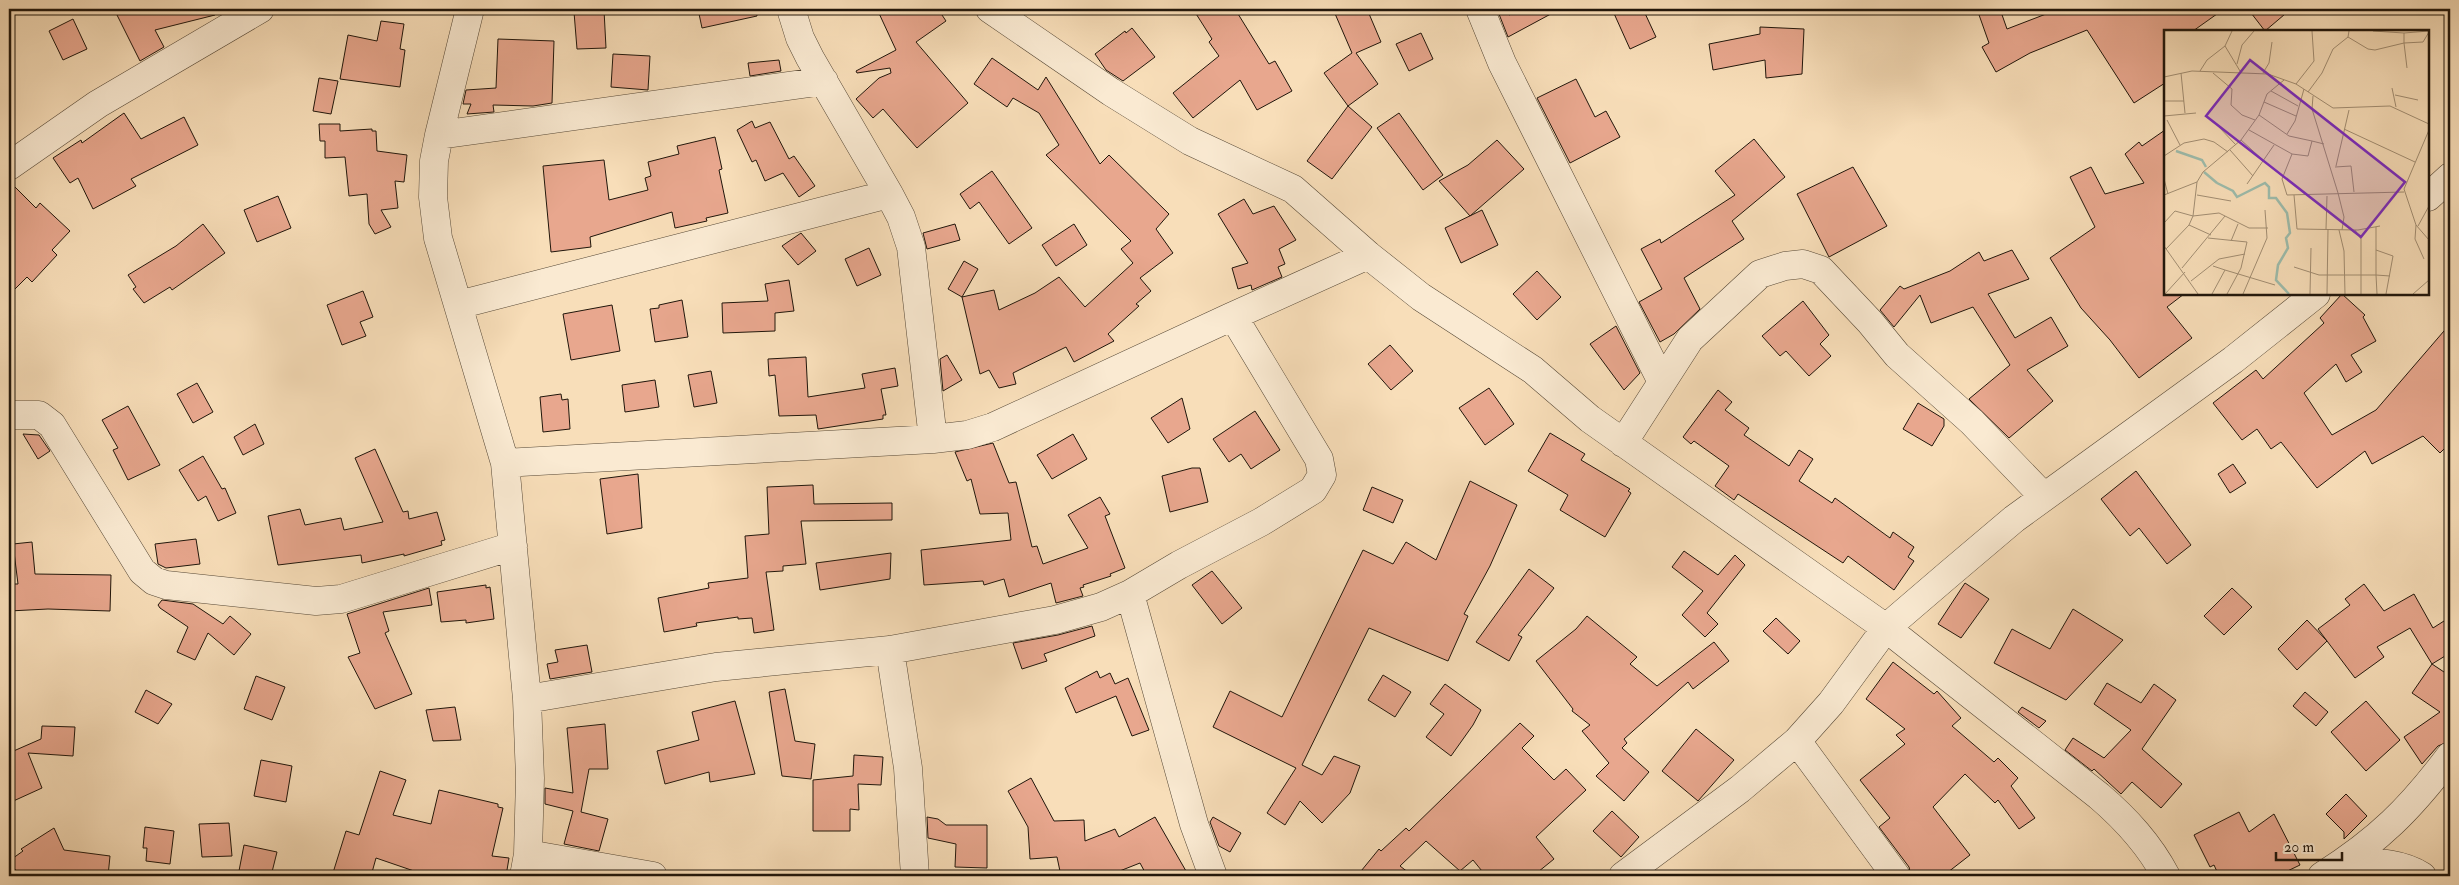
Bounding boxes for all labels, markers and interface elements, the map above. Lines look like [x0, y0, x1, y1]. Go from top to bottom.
inset map [2164, 30, 2429, 295]
scale bar [2276, 830, 2343, 862]
text: 20 m [2284, 838, 2314, 857]

